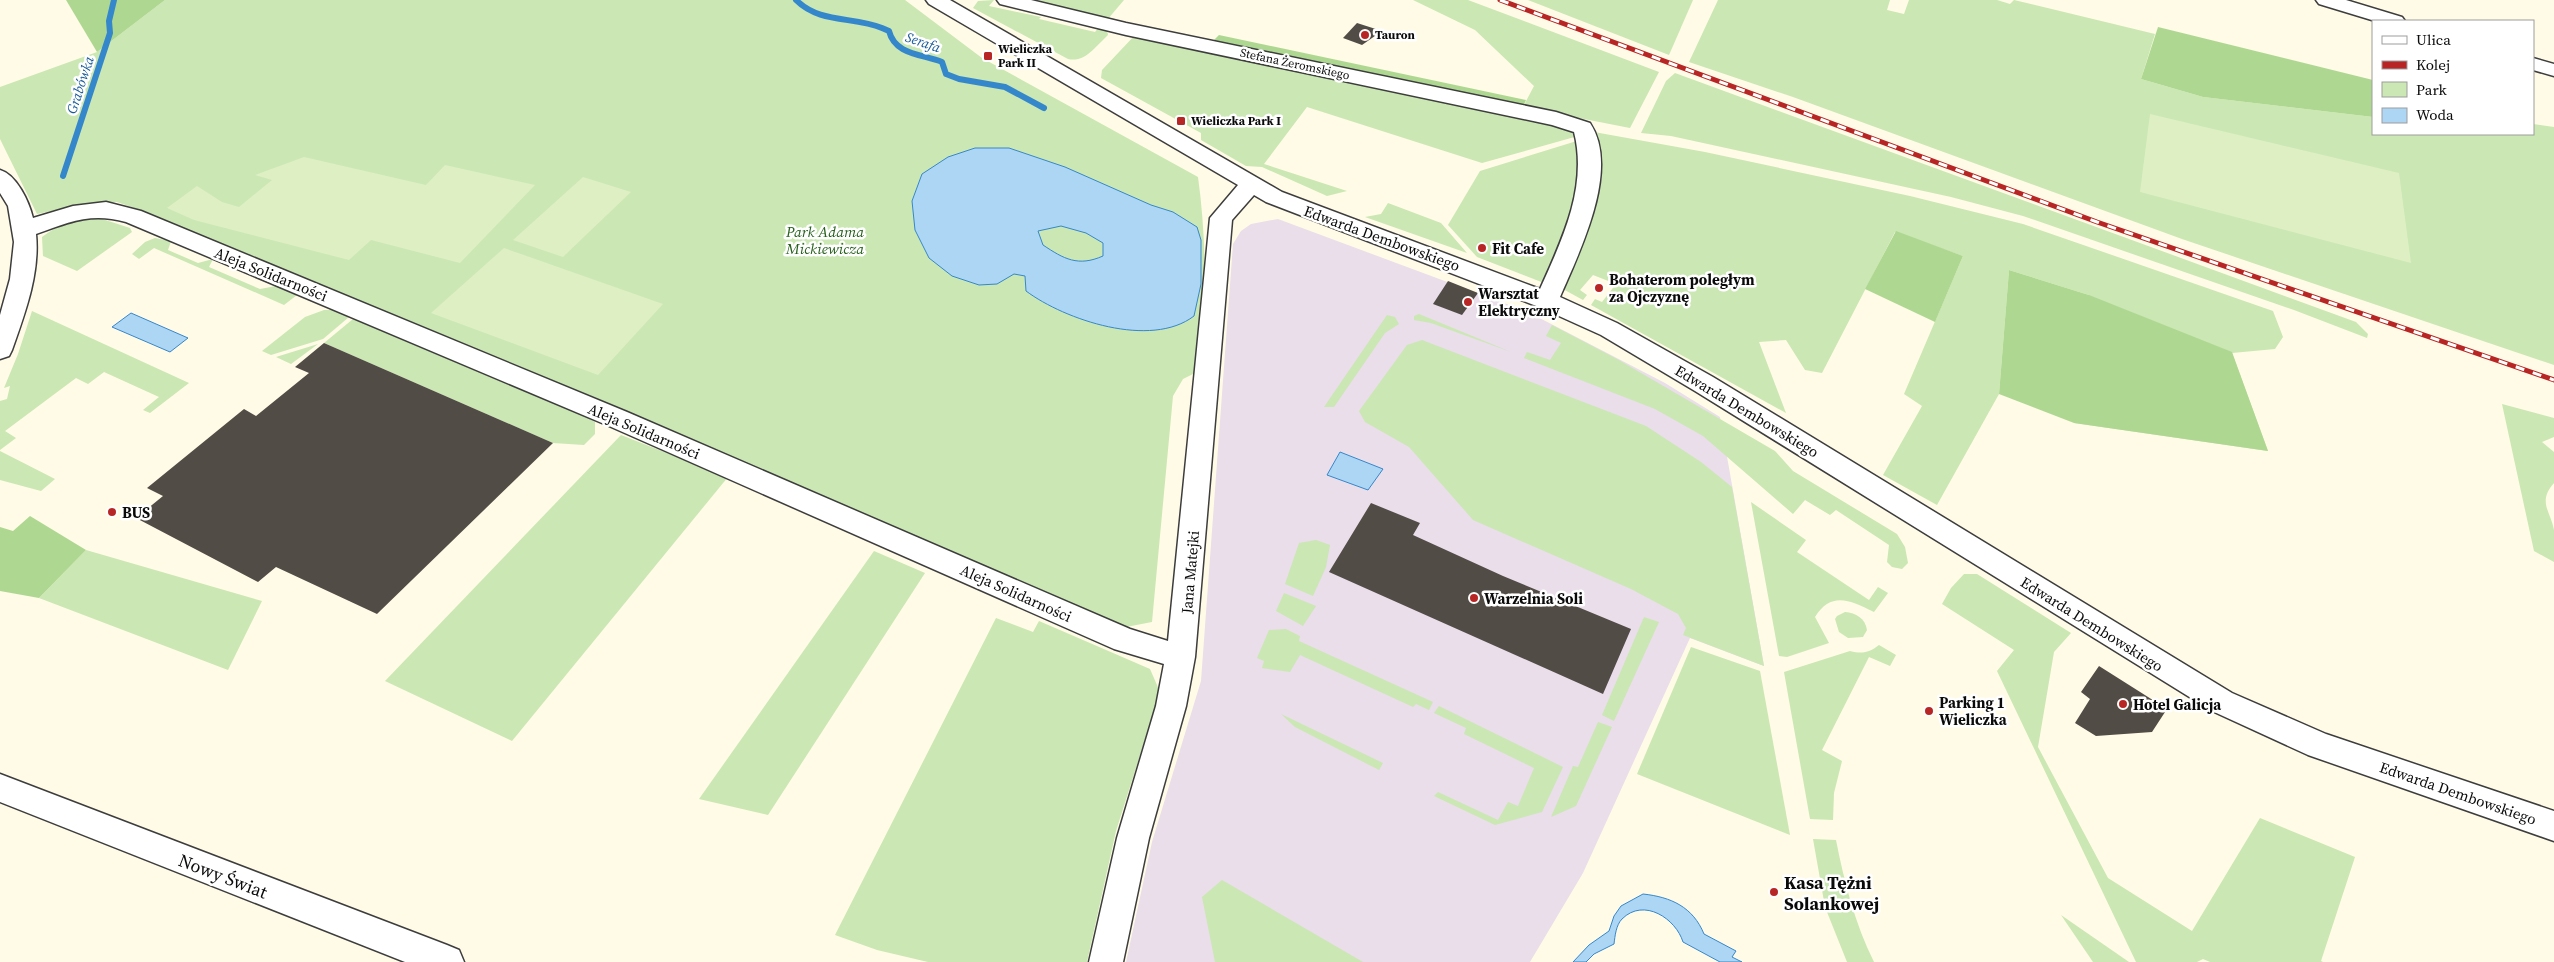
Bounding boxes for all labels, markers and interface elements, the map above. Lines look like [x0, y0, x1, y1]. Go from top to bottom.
legend [2372, 20, 2534, 135]
water label: Serafa [903, 27, 944, 58]
place label: Tauron [1375, 27, 1416, 43]
marker: Tauron [1359, 29, 1371, 41]
text: Ulica [2416, 29, 2451, 50]
place label: Wieliczka Park II [998, 41, 1053, 71]
street label: Stefana Żeromskiego [1239, 45, 1352, 84]
marker: Wieliczka Park II [982, 50, 994, 62]
water label: Grabówka [61, 53, 99, 116]
text: Kolej [2416, 54, 2450, 75]
text: Park [2416, 79, 2448, 100]
text: Woda [2416, 104, 2454, 125]
place label: Wieliczka Park I [1191, 113, 1281, 129]
marker: Wieliczka Park I [1175, 115, 1187, 127]
street label: Edwarda Dembowskiego [1301, 200, 1463, 276]
park label: Park Adama Mickiewicza [785, 221, 864, 259]
place label: Fit Cafe [1492, 238, 1544, 259]
street label: Aleja Solidarności [211, 242, 331, 306]
marker: Fit Cafe [1476, 242, 1488, 254]
place label: Bohaterom poległym za Ojczyznę [1609, 269, 1755, 307]
marker: Bohaterom poległym za Ojczyznę [1593, 282, 1605, 294]
place label: Warsztat Elektryczny [1478, 283, 1560, 321]
marker: Warsztat Elektryczny [1462, 296, 1474, 308]
street label: Edwarda Dembowskiego [1671, 360, 1823, 462]
street label: Aleja Solidarności [585, 398, 703, 464]
place label: BUS [122, 502, 150, 523]
marker: BUS [106, 506, 118, 518]
street label: Jana Matejki [1176, 530, 1204, 615]
street label: Aleja Solidarności [957, 559, 1075, 627]
street label: Edwarda Dembowskiego [2017, 572, 2167, 676]
place label: Warzelnia Soli [1484, 588, 1583, 609]
marker: Warzelnia Soli [1468, 592, 1480, 604]
place label: Parking 1 Wieliczka [1939, 692, 2008, 730]
place label: Hotel Galicja [2133, 694, 2222, 715]
marker: Hotel Galicja [2117, 698, 2129, 710]
marker: Parking 1 Wieliczka [1923, 705, 1935, 717]
street label: Edwarda Dembowskiego [2377, 756, 2539, 830]
street label: Nowy Świat [175, 848, 271, 904]
place label: Kasa Tężni Solankowej [1784, 870, 1879, 916]
marker: Kasa Tężni Solankowej [1768, 886, 1780, 898]

